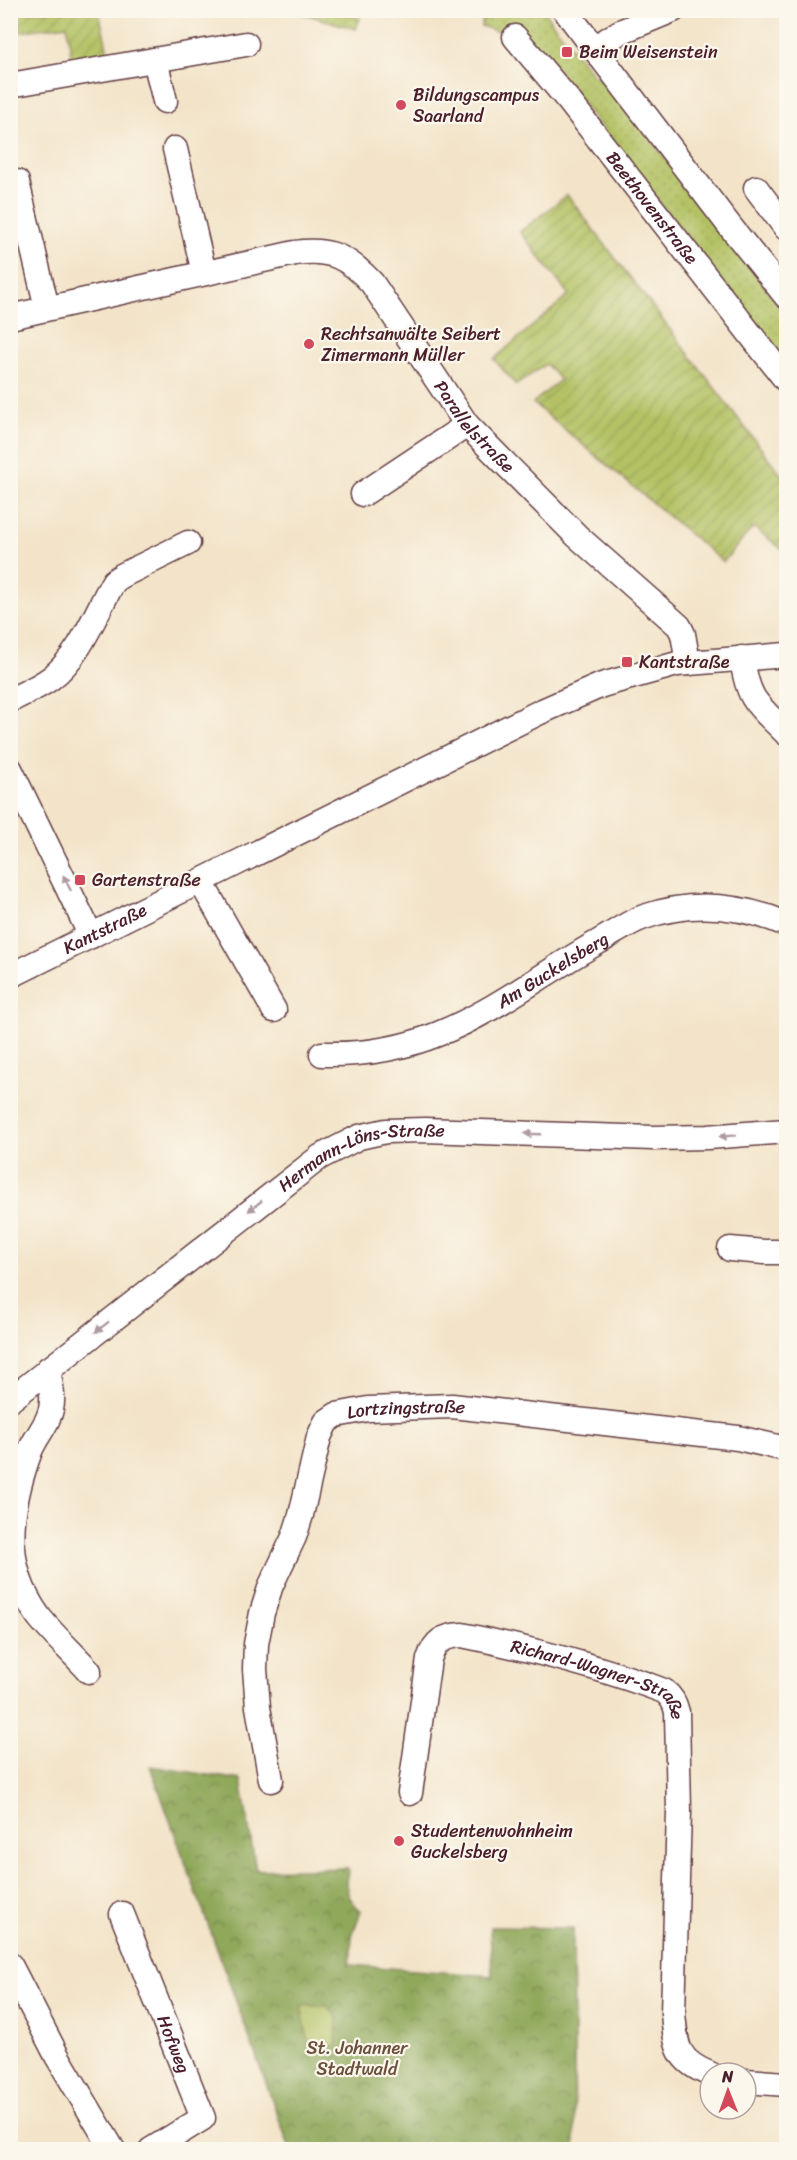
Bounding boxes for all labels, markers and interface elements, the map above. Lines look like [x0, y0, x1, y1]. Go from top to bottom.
place label: Beim Weisenstein [579, 36, 718, 68]
marker: Beim Weisenstein [560, 45, 574, 59]
place label: Bildungscampus Saarland [413, 79, 540, 132]
marker: Bildungscampus Saarland [394, 98, 408, 112]
street label: Beethovenstraße [597, 144, 707, 272]
place label: Rechtsanwälte Seibert Zimermann Müller [321, 318, 501, 371]
marker: Rechtsanwälte Seibert Zimermann Müller [302, 337, 316, 351]
street label: Parallelstraße [425, 374, 523, 481]
place label: Kantstraße [639, 646, 730, 678]
marker: Kantstraße [620, 655, 634, 669]
place label: Gartenstraße [92, 864, 201, 896]
marker: Gartenstraße [73, 873, 87, 887]
one-way arrow [62, 874, 72, 892]
street label: Kantstraße [57, 894, 153, 963]
street label: Am Guckelsberg [489, 923, 615, 1018]
street label: Hermann-Löns-Straße [271, 1114, 445, 1200]
one-way arrow [524, 1129, 543, 1138]
one-way arrow [719, 1131, 738, 1140]
one-way arrow [248, 1200, 264, 1212]
one-way arrow [94, 1320, 110, 1333]
street label: Lortzingstraße [344, 1390, 467, 1429]
street label: Richard-Wagner-Straße [507, 1630, 693, 1720]
place label: Studentenwohnheim Guckelsberg [411, 1815, 573, 1868]
marker: Studentenwohnheim Guckelsberg [392, 1834, 406, 1848]
street label: Hofweg [148, 2010, 200, 2078]
park label: St. Johanner Stadtwald [307, 2032, 409, 2085]
north arrow [698, 2061, 758, 2121]
text: N [721, 2062, 734, 2091]

